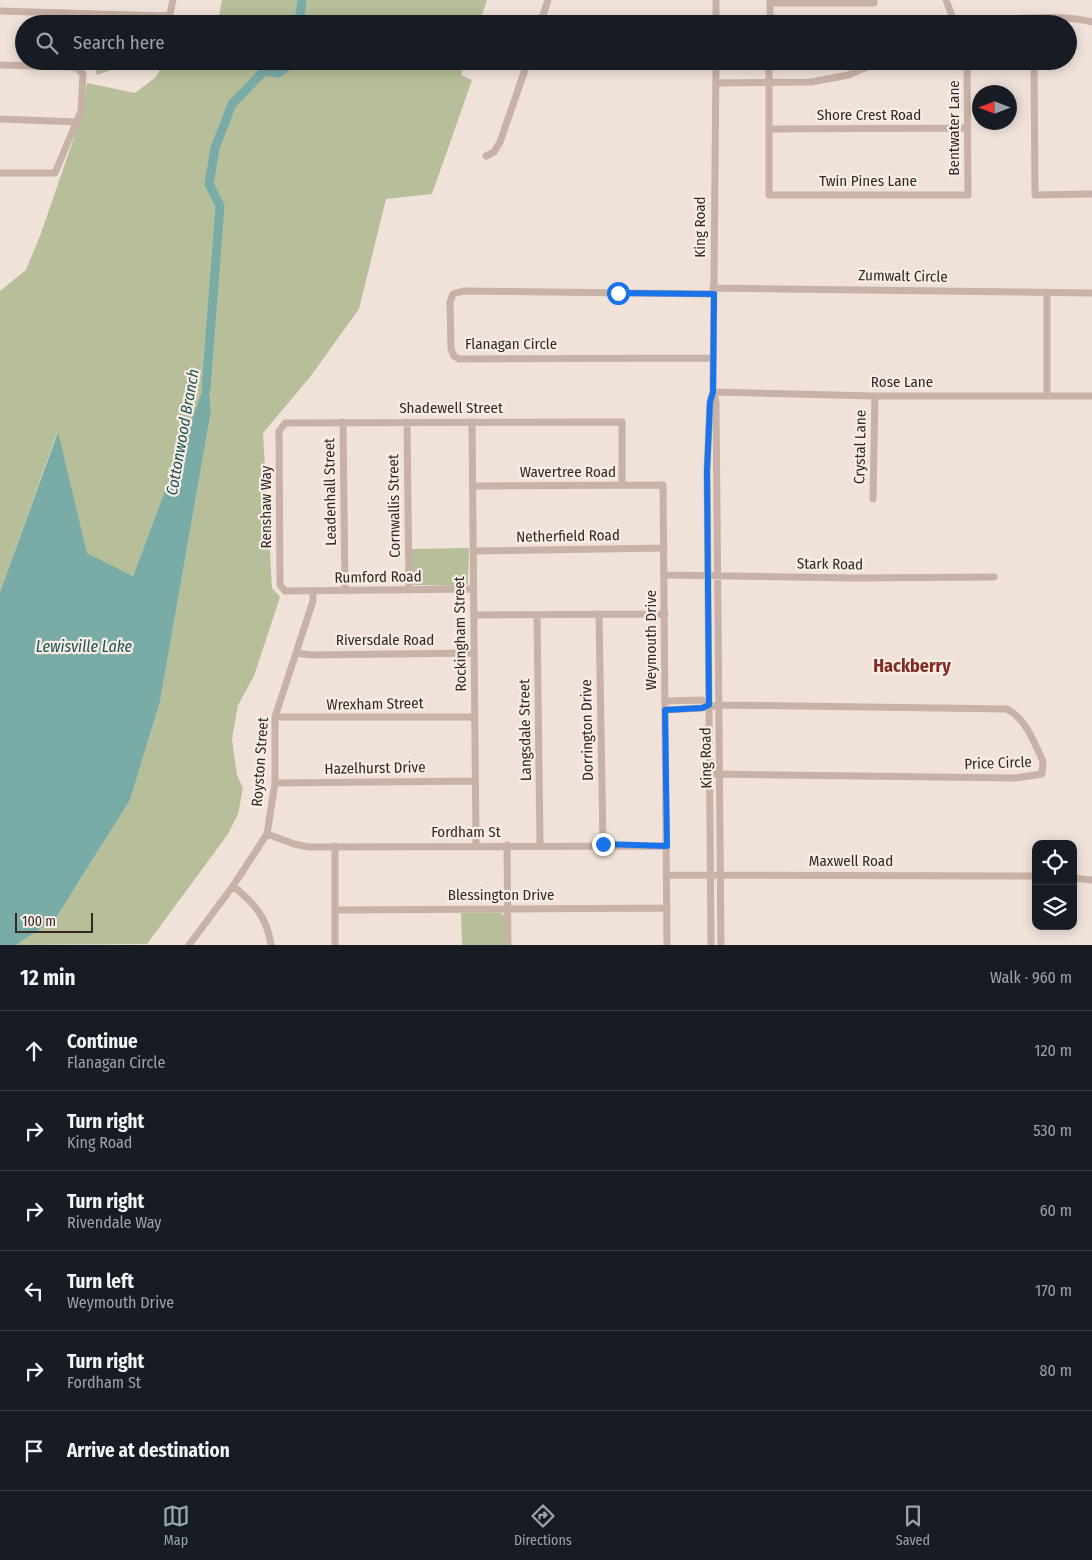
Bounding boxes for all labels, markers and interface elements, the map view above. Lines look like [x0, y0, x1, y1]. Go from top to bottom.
search box [15, 15, 1077, 70]
icon: search [33, 29, 61, 57]
text: Search here [73, 31, 165, 54]
street label: Bentwater Lane [945, 80, 963, 176]
north arrow [972, 85, 1017, 130]
street label: Shore Crest Road [817, 106, 921, 124]
street label: Twin Pines Lane [819, 172, 917, 190]
street label: King Road [691, 196, 709, 258]
street label: Zumwalt Circle [858, 266, 948, 286]
route start [607, 282, 630, 305]
street label: Flanagan Circle [465, 335, 557, 353]
water label: Cottonwood Branch [162, 367, 203, 497]
street label: Rose Lane [871, 373, 933, 391]
street label: Shadewell Street [399, 399, 503, 417]
street label: Crystal Lane [850, 410, 870, 484]
street label: Leadenhall Street [320, 438, 340, 546]
street label: Cornwallis Street [384, 454, 404, 558]
street label: Wavertree Road [520, 463, 616, 481]
street label: Renshaw Way [257, 465, 275, 548]
street label: Netherfield Road [516, 526, 620, 546]
street label: Stark Road [797, 554, 863, 574]
street label: Rumford Road [334, 567, 422, 587]
street label: Rockingham Street [450, 576, 470, 692]
street label: Weymouth Drive [642, 590, 660, 690]
street label: Riversdale Road [336, 631, 434, 649]
water label: Lewisville Lake [36, 637, 133, 656]
district label: Hackberry [873, 655, 951, 677]
street label: Langsdale Street [515, 679, 535, 781]
street label: Dorrington Drive [577, 679, 597, 781]
street label: Wrexham Street [326, 694, 424, 714]
street label: Royston Street [248, 717, 272, 807]
street label: King Road [696, 727, 716, 789]
street label: Price Circle [964, 753, 1032, 773]
street label: Hazelhurst Drive [324, 758, 426, 778]
street label: Fordham St [431, 823, 501, 841]
route end [592, 833, 615, 856]
map controls [1032, 840, 1077, 930]
button: locate [1032, 840, 1077, 885]
street label: Maxwell Road [809, 852, 893, 870]
button: layers [1032, 885, 1077, 930]
street label: Blessington Drive [448, 886, 554, 904]
scale bar [15, 910, 92, 933]
text: 100 m [22, 913, 56, 930]
text: 12 min [20, 965, 75, 991]
text: Walk · 960 m [990, 968, 1072, 987]
text: Continue [67, 1030, 138, 1053]
icon: ahead [20, 1037, 48, 1065]
text: 120 m [1034, 1041, 1072, 1060]
text: Flanagan Circle [67, 1053, 165, 1072]
text: Turn right [67, 1110, 144, 1133]
icon: right [20, 1117, 48, 1145]
text: 530 m [1033, 1121, 1072, 1140]
text: King Road [67, 1133, 132, 1152]
text: Turn right [67, 1190, 144, 1213]
icon: right [20, 1197, 48, 1225]
text: 60 m [1040, 1201, 1072, 1220]
text: Rivendale Way [67, 1213, 161, 1232]
text: Turn left [67, 1270, 134, 1293]
icon: left [20, 1277, 48, 1305]
text: 170 m [1035, 1281, 1072, 1300]
text: Weymouth Drive [67, 1293, 174, 1312]
text: Turn right [67, 1350, 144, 1373]
icon: right [20, 1357, 48, 1385]
text: 80 m [1040, 1361, 1072, 1380]
text: Fordham St [67, 1373, 141, 1392]
icon: arrive [20, 1437, 48, 1465]
text: Arrive at destination [67, 1439, 230, 1462]
tab: Map [162, 1502, 190, 1549]
tab: Directions [514, 1502, 572, 1549]
tab: Saved [896, 1502, 930, 1549]

